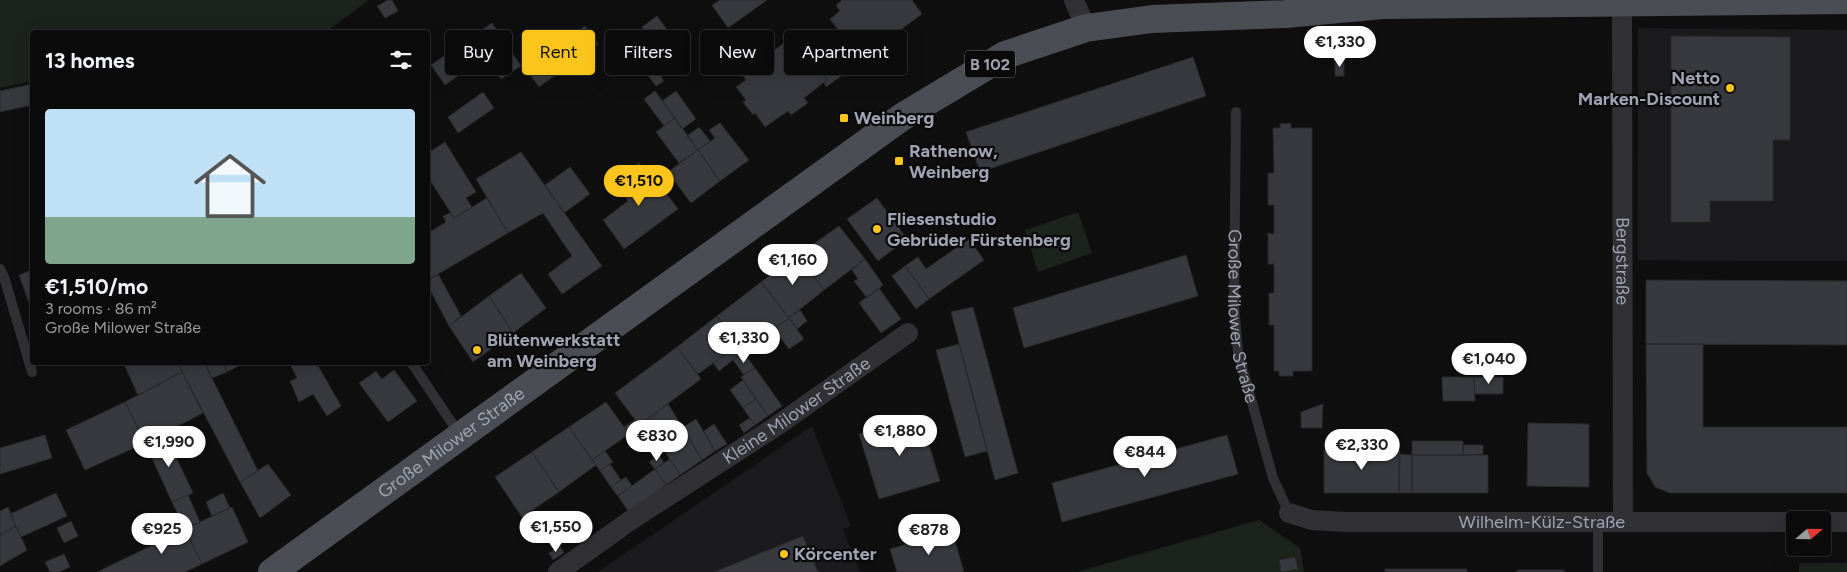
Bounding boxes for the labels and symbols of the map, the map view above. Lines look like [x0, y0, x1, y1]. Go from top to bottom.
pin: €1,330 [1299, 26, 1381, 68]
road number: B 102 [965, 51, 1015, 78]
place label: Netto Marken-Discount [1578, 67, 1720, 110]
marker: Netto Marken-Discount [1724, 82, 1736, 94]
place label: Weinberg [854, 107, 934, 129]
marker: Weinberg [838, 112, 850, 124]
place label: Rathenow, Weinberg [909, 140, 998, 183]
marker: Rathenow, Weinberg [893, 155, 905, 167]
pin: €1,510 [598, 164, 680, 207]
place label: Fliesenstudio Gebrüder Fürstenberg [887, 208, 1071, 251]
street label: Bergstraße [1611, 217, 1634, 305]
marker: Fliesenstudio Gebrüder Fürstenberg [871, 223, 883, 235]
street label: Große Milower Straße [1223, 229, 1263, 406]
pin: €1,160 [752, 244, 834, 286]
pin: €1,330 [703, 322, 785, 364]
place label: Blütenwerkstatt am Weinberg [487, 329, 620, 372]
pin: €1,040 [1448, 342, 1530, 385]
marker: Blütenwerkstatt am Weinberg [471, 344, 483, 356]
street label: Kleine Milower Straße [718, 352, 875, 469]
street label: Große Milower Straße [374, 382, 529, 503]
pin: €1,880 [859, 414, 941, 457]
pin: €830 [627, 420, 687, 462]
pin: €1,990 [128, 426, 210, 468]
pin: €2,330 [1321, 428, 1403, 471]
pin: €844 [1115, 436, 1175, 478]
pin: €1,550 [515, 510, 597, 553]
street label: Wilhelm-Külz-Straße [1459, 511, 1625, 533]
north arrow [1786, 511, 1831, 556]
pin: €925 [132, 512, 192, 555]
pin: €878 [899, 514, 959, 556]
place label: Körcenter [794, 543, 877, 565]
marker: Körcenter [778, 548, 790, 560]

